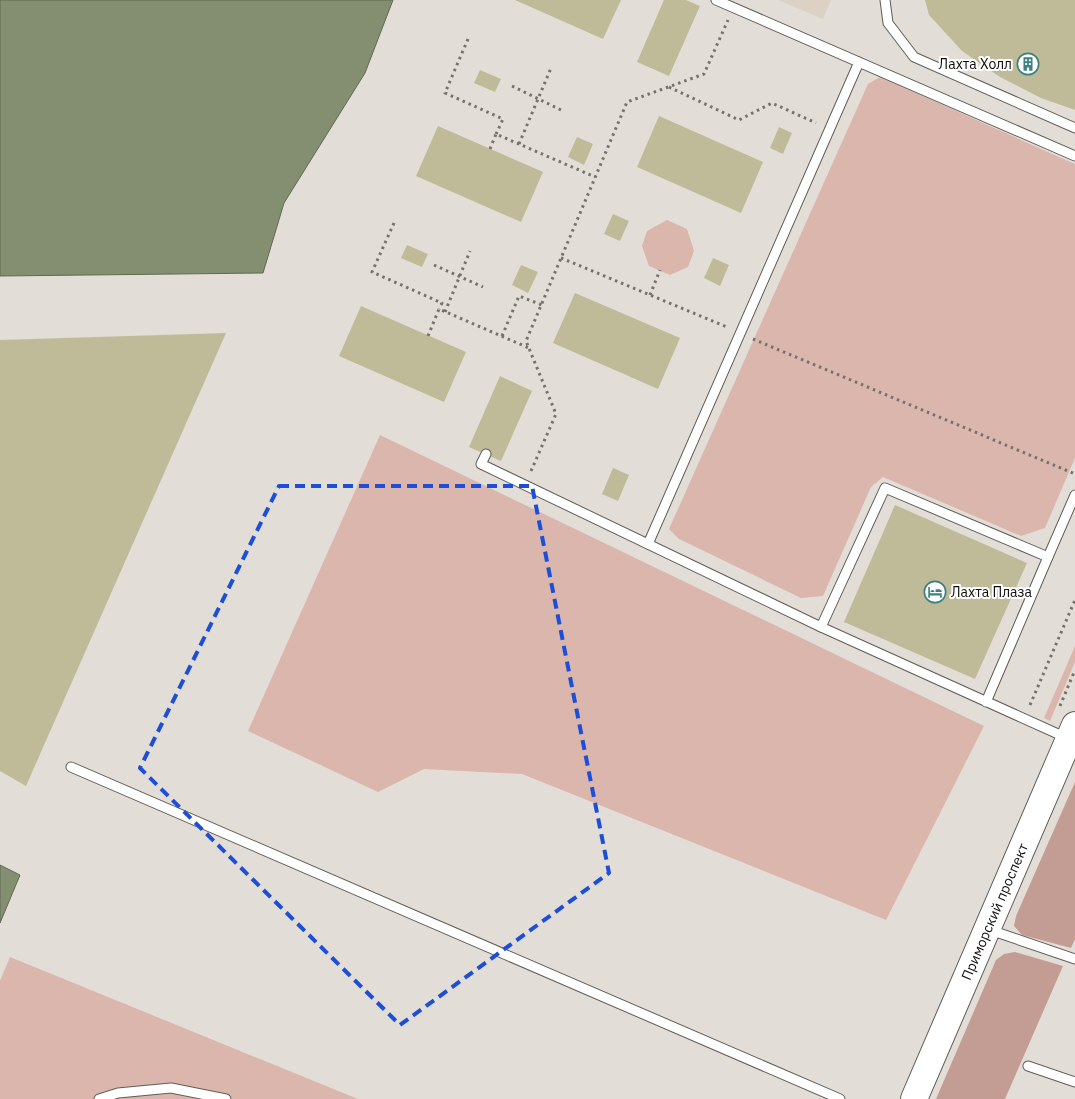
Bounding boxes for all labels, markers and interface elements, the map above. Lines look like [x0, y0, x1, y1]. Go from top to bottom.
building icon: Лахта Холл [1016, 52, 1040, 76]
place label: Лахта Холл [939, 55, 1012, 73]
hotel icon: Лахта Плаза [923, 580, 947, 604]
place label: Лахта Плаза [951, 583, 1032, 601]
street label: Приморский проспект [957, 840, 1032, 983]

